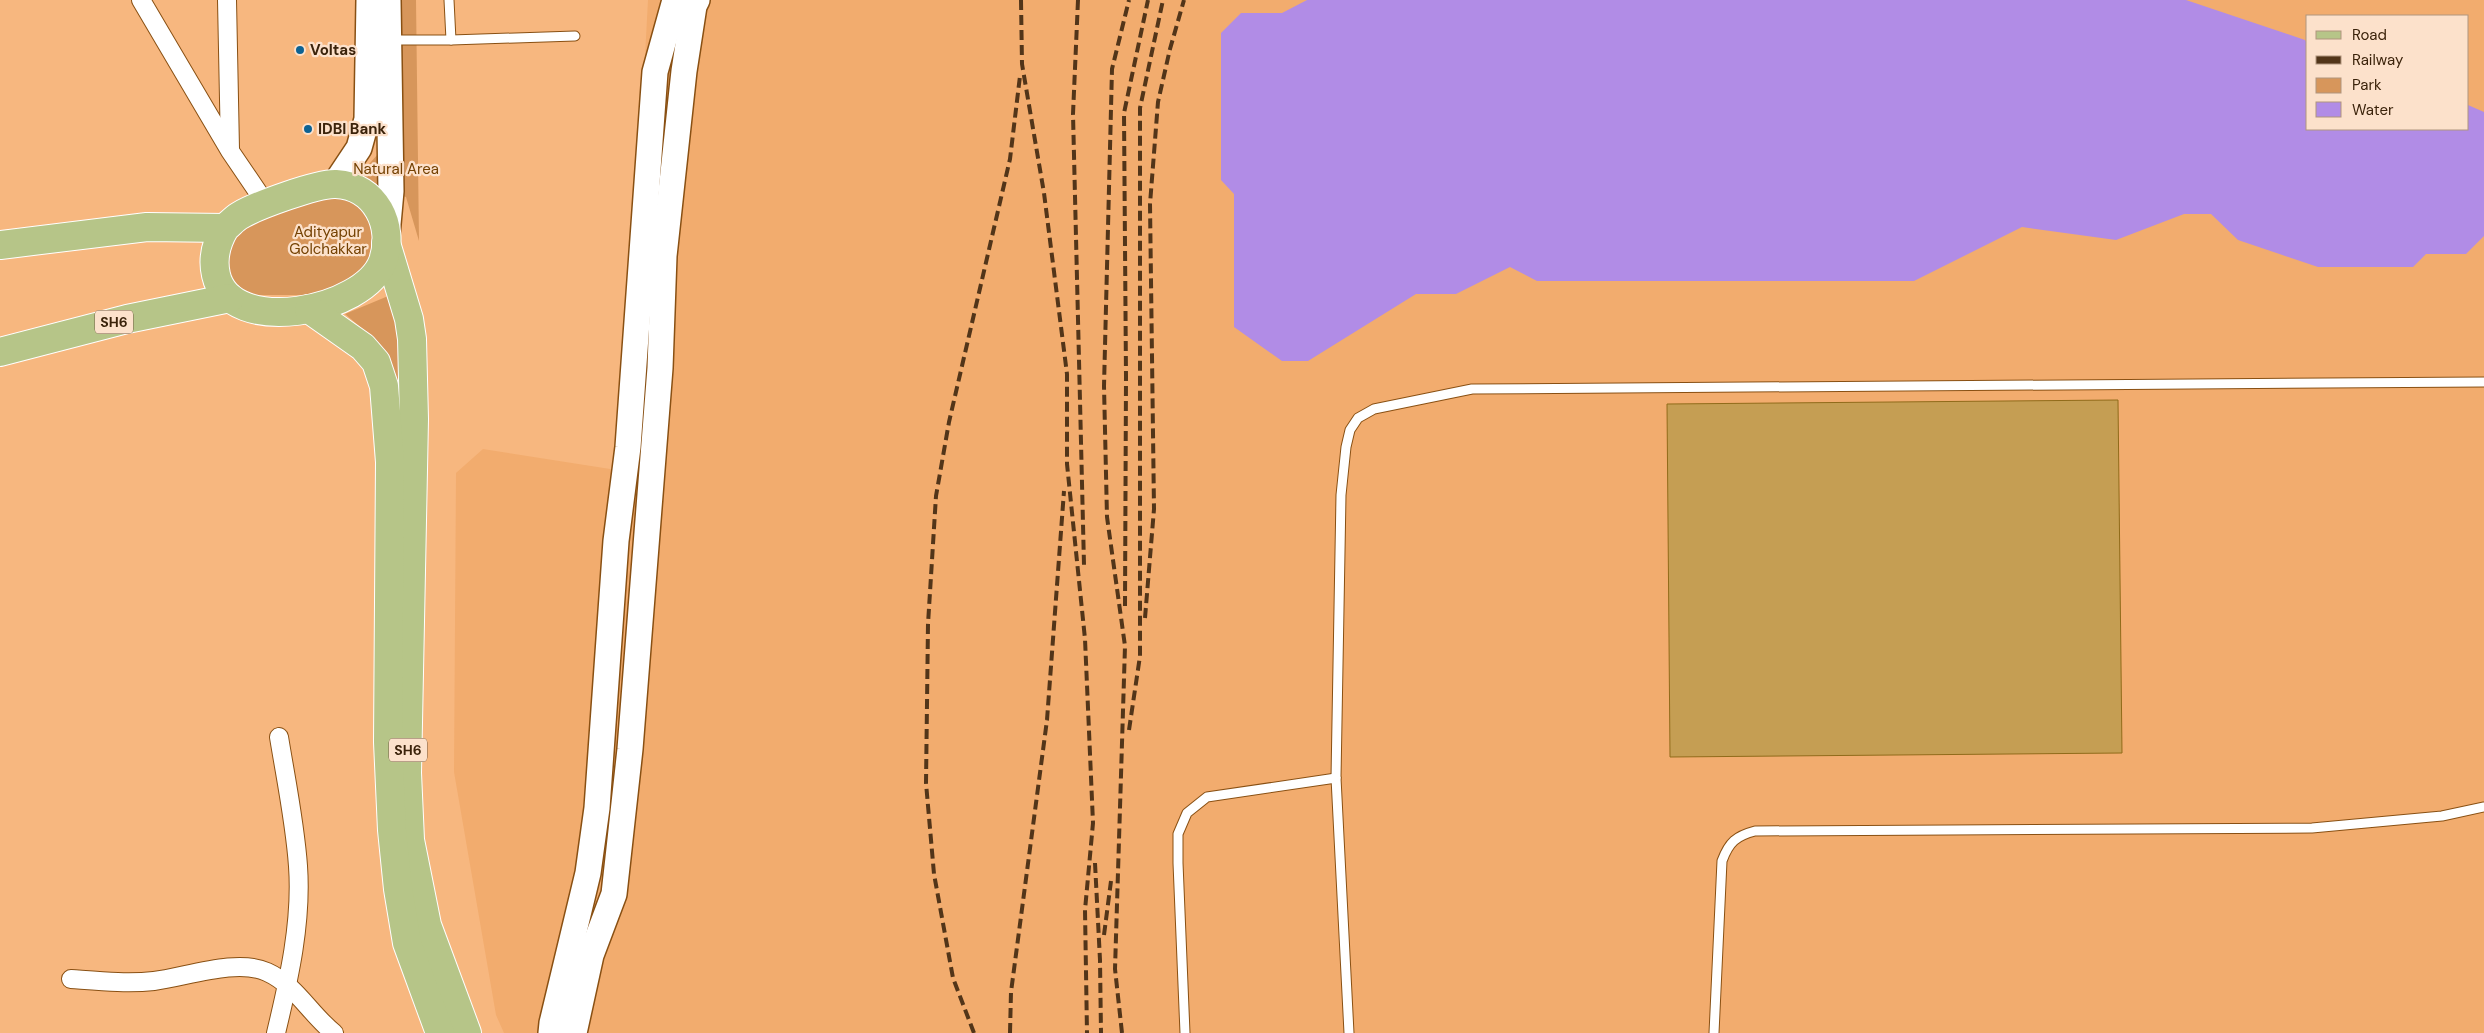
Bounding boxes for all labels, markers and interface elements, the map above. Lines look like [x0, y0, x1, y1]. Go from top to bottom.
legend [2306, 15, 2469, 130]
text: Road [2352, 25, 2387, 45]
place label: Voltas [310, 40, 356, 60]
marker: Voltas [294, 44, 306, 56]
text: Railway [2352, 50, 2404, 70]
text: Park [2352, 75, 2382, 95]
text: Water [2352, 100, 2394, 120]
place label: IDBI Bank [318, 119, 386, 139]
marker: IDBI Bank [302, 123, 314, 135]
park label: Natural Area [353, 159, 439, 179]
park label: Adityapur Golchakkar [289, 222, 367, 259]
road number: SH6 [95, 311, 133, 334]
road number: SH6 [389, 738, 427, 762]

